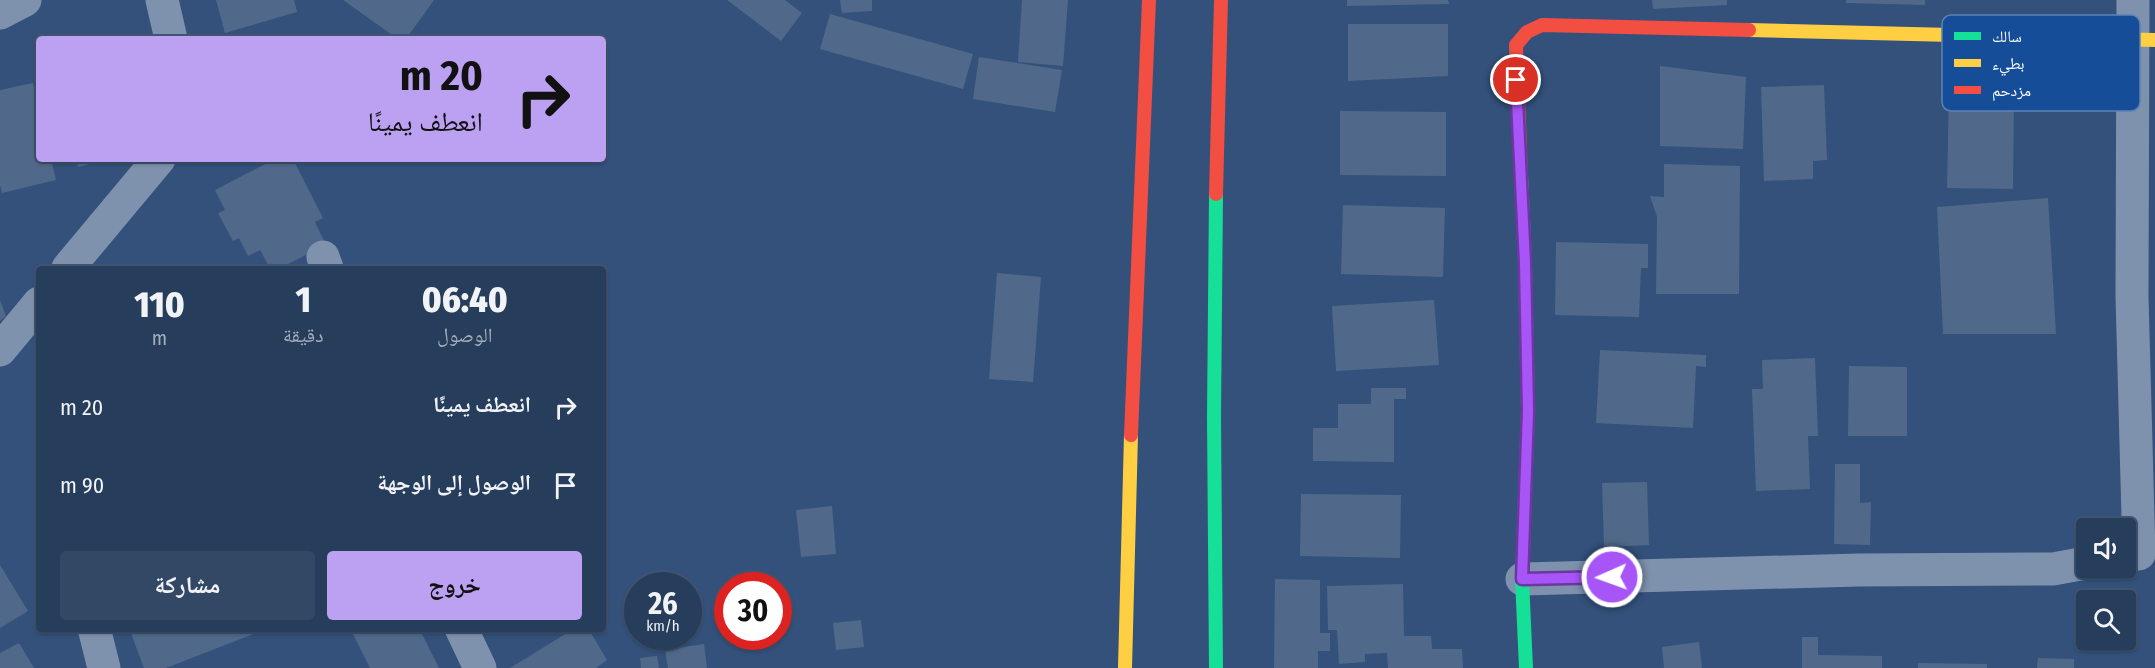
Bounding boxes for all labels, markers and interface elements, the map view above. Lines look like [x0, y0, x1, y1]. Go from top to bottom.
legend [1942, 15, 2140, 111]
text: سالك [1992, 27, 2022, 46]
text: 20 m [400, 51, 483, 101]
pin [1490, 54, 1541, 105]
text: بطيء [1992, 54, 2024, 76]
icon: right [504, 60, 582, 138]
icon: arrive [1499, 63, 1532, 96]
text: مزدحم [1992, 81, 2031, 101]
text: انعطف يمينًا [368, 106, 483, 138]
text: 1 [295, 278, 311, 322]
text: 06:40 [422, 278, 508, 322]
text: 110 [134, 283, 185, 327]
text: دقيقة [283, 323, 324, 347]
text: الوصول [437, 323, 492, 347]
text: m [152, 326, 167, 350]
text: انعطف يمينًا [433, 391, 531, 418]
icon: right [549, 391, 582, 424]
text: 20 m [60, 394, 103, 421]
text: الوصول إلى الوجهة [377, 469, 531, 496]
icon: arrive [549, 469, 582, 502]
text: 90 m [60, 472, 104, 499]
map controls [2076, 518, 2136, 650]
button: sound [2076, 518, 2136, 578]
position arrow [1580, 545, 1644, 609]
button: مشاركة [60, 551, 315, 620]
button: خروج [327, 551, 582, 620]
speed limit sign: 30 [714, 572, 792, 650]
text: 26 [648, 586, 678, 622]
button: search [2076, 590, 2136, 650]
text: km/h [646, 617, 680, 635]

